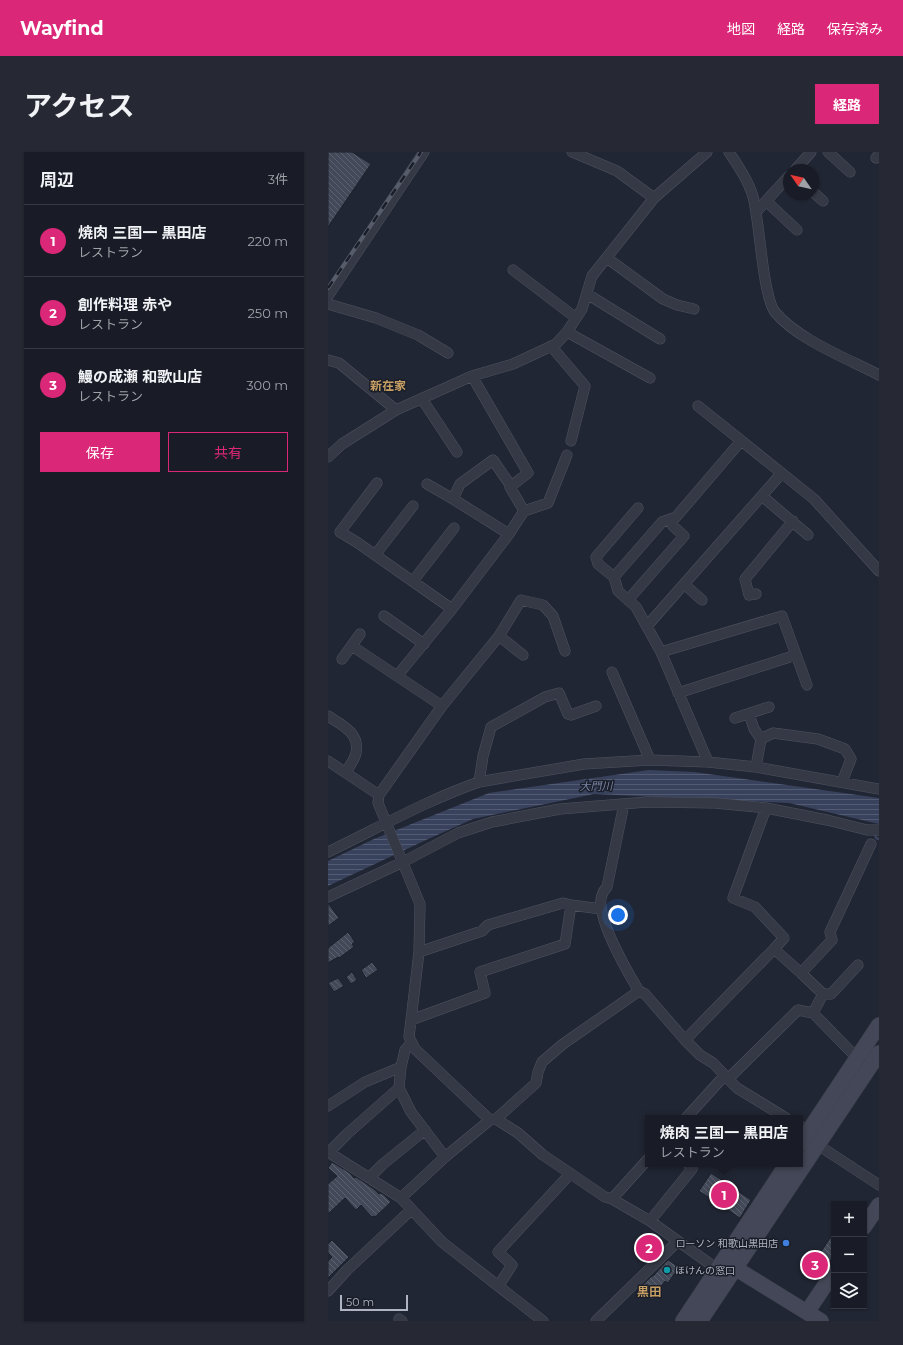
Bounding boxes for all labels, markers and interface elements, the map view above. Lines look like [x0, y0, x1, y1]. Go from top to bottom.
text: Wayfind [20, 17, 104, 40]
text: 地図 [727, 20, 755, 38]
text: 経路 [777, 20, 805, 38]
text: 保存済み [827, 20, 883, 38]
button: 経路 [815, 84, 879, 124]
text: アクセス [24, 89, 135, 123]
north arrow [783, 164, 819, 200]
text: 周辺 [40, 170, 74, 190]
text: 3件 [268, 171, 288, 187]
text: 焼肉 三国一 黒田店 [78, 223, 207, 242]
text: 1 [50, 233, 56, 249]
text: 220 m [247, 233, 288, 249]
text: レストラン [78, 244, 143, 260]
text: 創作料理 赤や [78, 295, 172, 314]
text: 2 [49, 305, 57, 321]
text: 250 m [247, 305, 288, 321]
text: レストラン [78, 316, 143, 332]
text: 鰻の成瀬 和歌山店 [78, 367, 202, 386]
text: 3 [49, 377, 57, 393]
text: 300 m [246, 377, 288, 393]
district label: 新在家 [370, 378, 406, 393]
text: レストラン [78, 388, 143, 404]
button: 保存 [40, 432, 160, 472]
button: 共有 [168, 432, 288, 472]
water label: 大門川 [579, 779, 614, 793]
your location [608, 905, 628, 925]
popup [645, 1115, 803, 1167]
text: 焼肉 三国一 黒田店 [660, 1123, 788, 1142]
text: レストラン [660, 1144, 725, 1160]
pin: 1 [711, 1180, 737, 1210]
map controls [831, 1201, 867, 1309]
button: + [831, 1201, 867, 1237]
pin: 2 [636, 1233, 662, 1263]
place label: ローソン 和歌山黒田店 [675, 1237, 778, 1250]
button: − [831, 1237, 867, 1273]
marker: ローソン 和歌山黒田店 [781, 1238, 791, 1248]
pin: 3 [802, 1250, 828, 1280]
place label: ほけんの窓口 [675, 1264, 735, 1277]
marker: ほけんの窓口 [662, 1265, 672, 1275]
button: layers [831, 1273, 867, 1309]
district label: 黒田 [637, 1284, 661, 1299]
scale bar [340, 1293, 408, 1312]
text: 50 m [346, 1295, 374, 1309]

